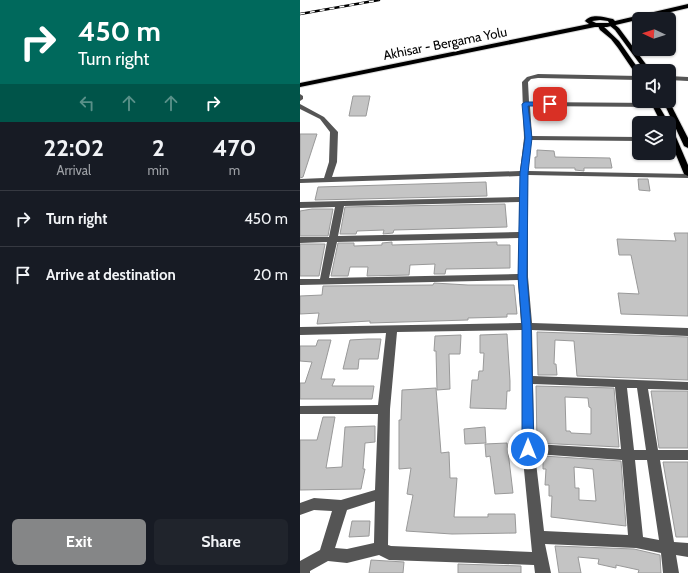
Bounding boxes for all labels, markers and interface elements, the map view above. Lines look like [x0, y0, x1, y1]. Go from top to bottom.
north arrow [632, 12, 676, 56]
map controls [632, 12, 676, 160]
text: 450 m [78, 14, 161, 48]
icon: right [12, 16, 64, 68]
street label: Akhisar - Bergama Yolu [382, 23, 508, 63]
text: Turn right [78, 48, 149, 70]
button: sound [632, 64, 676, 108]
pin [533, 87, 567, 121]
icon: left [76, 92, 98, 114]
icon: ahead [118, 92, 140, 114]
icon: ahead [160, 92, 182, 114]
icon: right [202, 92, 224, 114]
icon: arrive [539, 93, 561, 115]
button: layers [632, 116, 676, 160]
text: 22:02 [44, 133, 104, 162]
text: 2 [152, 133, 165, 162]
text: 470 [213, 133, 256, 162]
text: Arrival [56, 162, 91, 178]
text: min [148, 162, 169, 178]
text: m [229, 162, 240, 178]
icon: right [12, 208, 34, 230]
text: Turn right [46, 210, 107, 228]
text: 450 m [244, 210, 288, 228]
icon: arrive [12, 264, 34, 286]
text: Arrive at destination [46, 266, 176, 284]
text: 20 m [253, 266, 288, 284]
position arrow [507, 428, 549, 470]
button: Exit [12, 519, 146, 565]
button: Share [154, 519, 288, 565]

